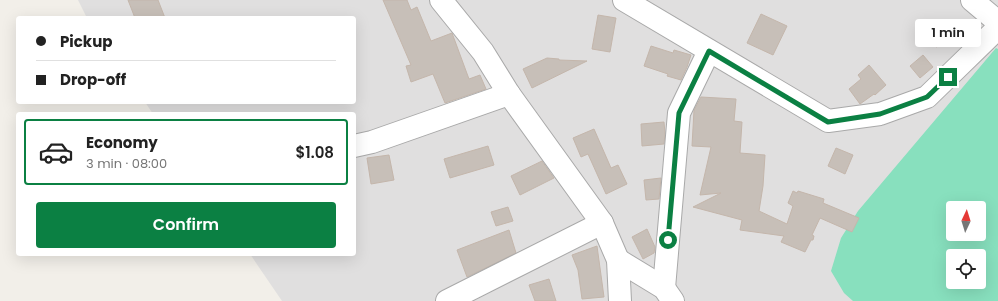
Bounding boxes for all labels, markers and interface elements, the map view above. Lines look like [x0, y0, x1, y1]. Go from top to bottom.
callout: 1 min [915, 19, 981, 47]
text: 1 min [931, 23, 965, 42]
text: Pickup [60, 31, 112, 52]
route end [939, 68, 957, 86]
text: Drop-off [60, 69, 126, 90]
text: Economy [86, 132, 158, 153]
icon: car [38, 134, 74, 170]
text: $1.08 [296, 142, 334, 163]
text: 3 min · 08:00 [86, 154, 167, 173]
north arrow [946, 201, 986, 241]
map controls [946, 201, 986, 289]
button: Confirm [36, 202, 336, 248]
route start [659, 231, 677, 249]
button: locate [946, 249, 986, 289]

